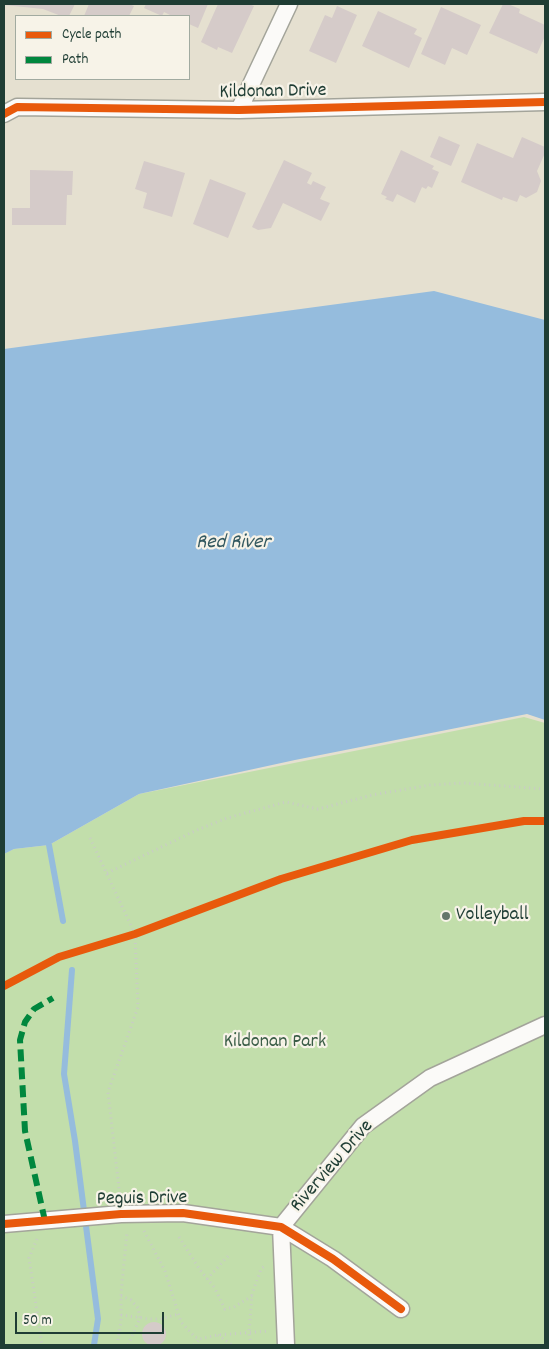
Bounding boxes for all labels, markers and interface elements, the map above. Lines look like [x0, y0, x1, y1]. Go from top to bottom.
legend [15, 15, 190, 80]
text: Cycle path [62, 24, 121, 46]
text: Path [62, 49, 88, 71]
street label: Kildonan Drive [219, 80, 327, 106]
water label: Red River [196, 531, 270, 557]
place label: Volleyball [456, 904, 528, 928]
marker: Volleyball [440, 910, 452, 922]
park label: Kildonan Park [224, 1031, 326, 1055]
street label: Riverview Drive [286, 1116, 380, 1218]
street label: Peguis Drive [97, 1187, 187, 1213]
scale bar [18, 1302, 166, 1334]
text: 50 m [23, 1310, 52, 1332]

